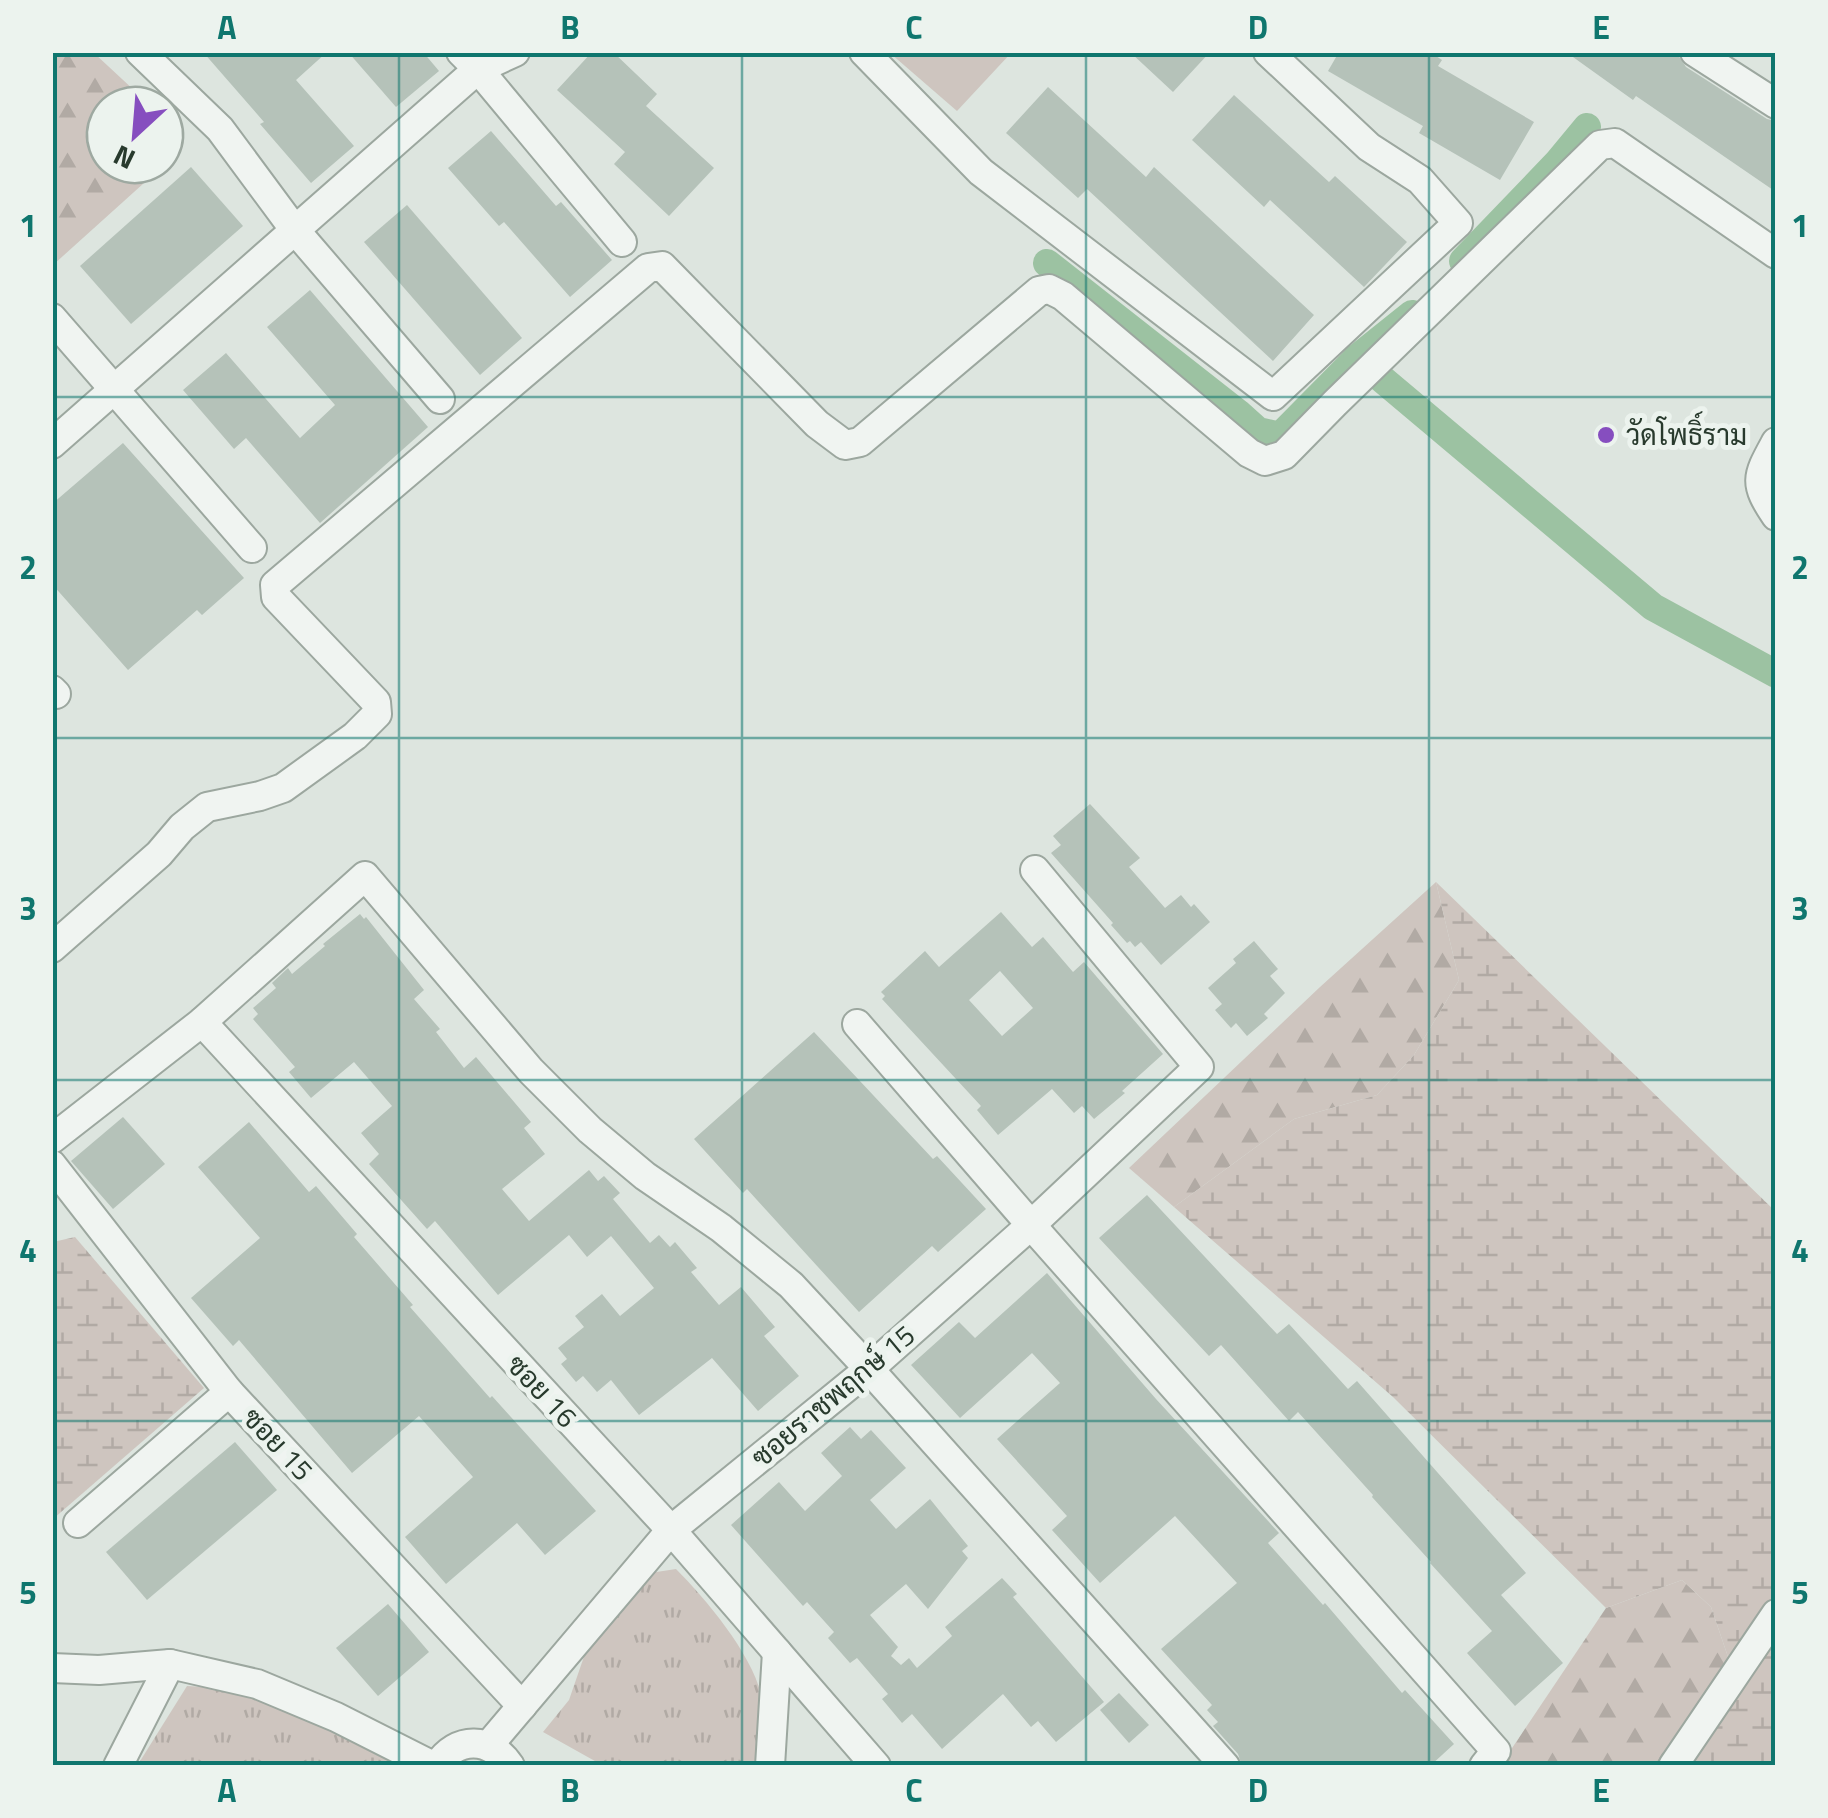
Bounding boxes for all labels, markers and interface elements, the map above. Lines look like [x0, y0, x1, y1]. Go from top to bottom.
text: A [217, 3, 237, 51]
text: B [560, 3, 580, 51]
text: C [905, 3, 923, 51]
text: D [1248, 3, 1268, 51]
text: E [1592, 3, 1610, 51]
north arrow [85, 85, 185, 185]
text: N [106, 134, 142, 181]
text: 1 [19, 201, 37, 249]
text: 1 [1791, 201, 1809, 249]
place label: วัดโพธิ์ราม [1626, 411, 1747, 456]
marker: วัดโพธิ์ราม [1595, 424, 1617, 446]
text: 2 [19, 543, 37, 591]
text: 2 [1791, 543, 1809, 591]
text: 3 [19, 884, 37, 932]
text: 3 [1791, 884, 1809, 932]
text: 4 [19, 1226, 37, 1274]
text: 4 [1791, 1226, 1809, 1274]
street label: ซอยราชพฤกษ์ 15 [741, 1314, 924, 1477]
street label: ซอย 16 [497, 1344, 588, 1437]
street label: ซอย 15 [233, 1397, 324, 1490]
text: 5 [19, 1568, 37, 1616]
text: 5 [1791, 1568, 1809, 1616]
text: A [217, 1766, 237, 1814]
text: B [560, 1766, 580, 1814]
text: C [905, 1766, 923, 1814]
text: D [1248, 1766, 1268, 1814]
text: E [1592, 1766, 1610, 1814]

